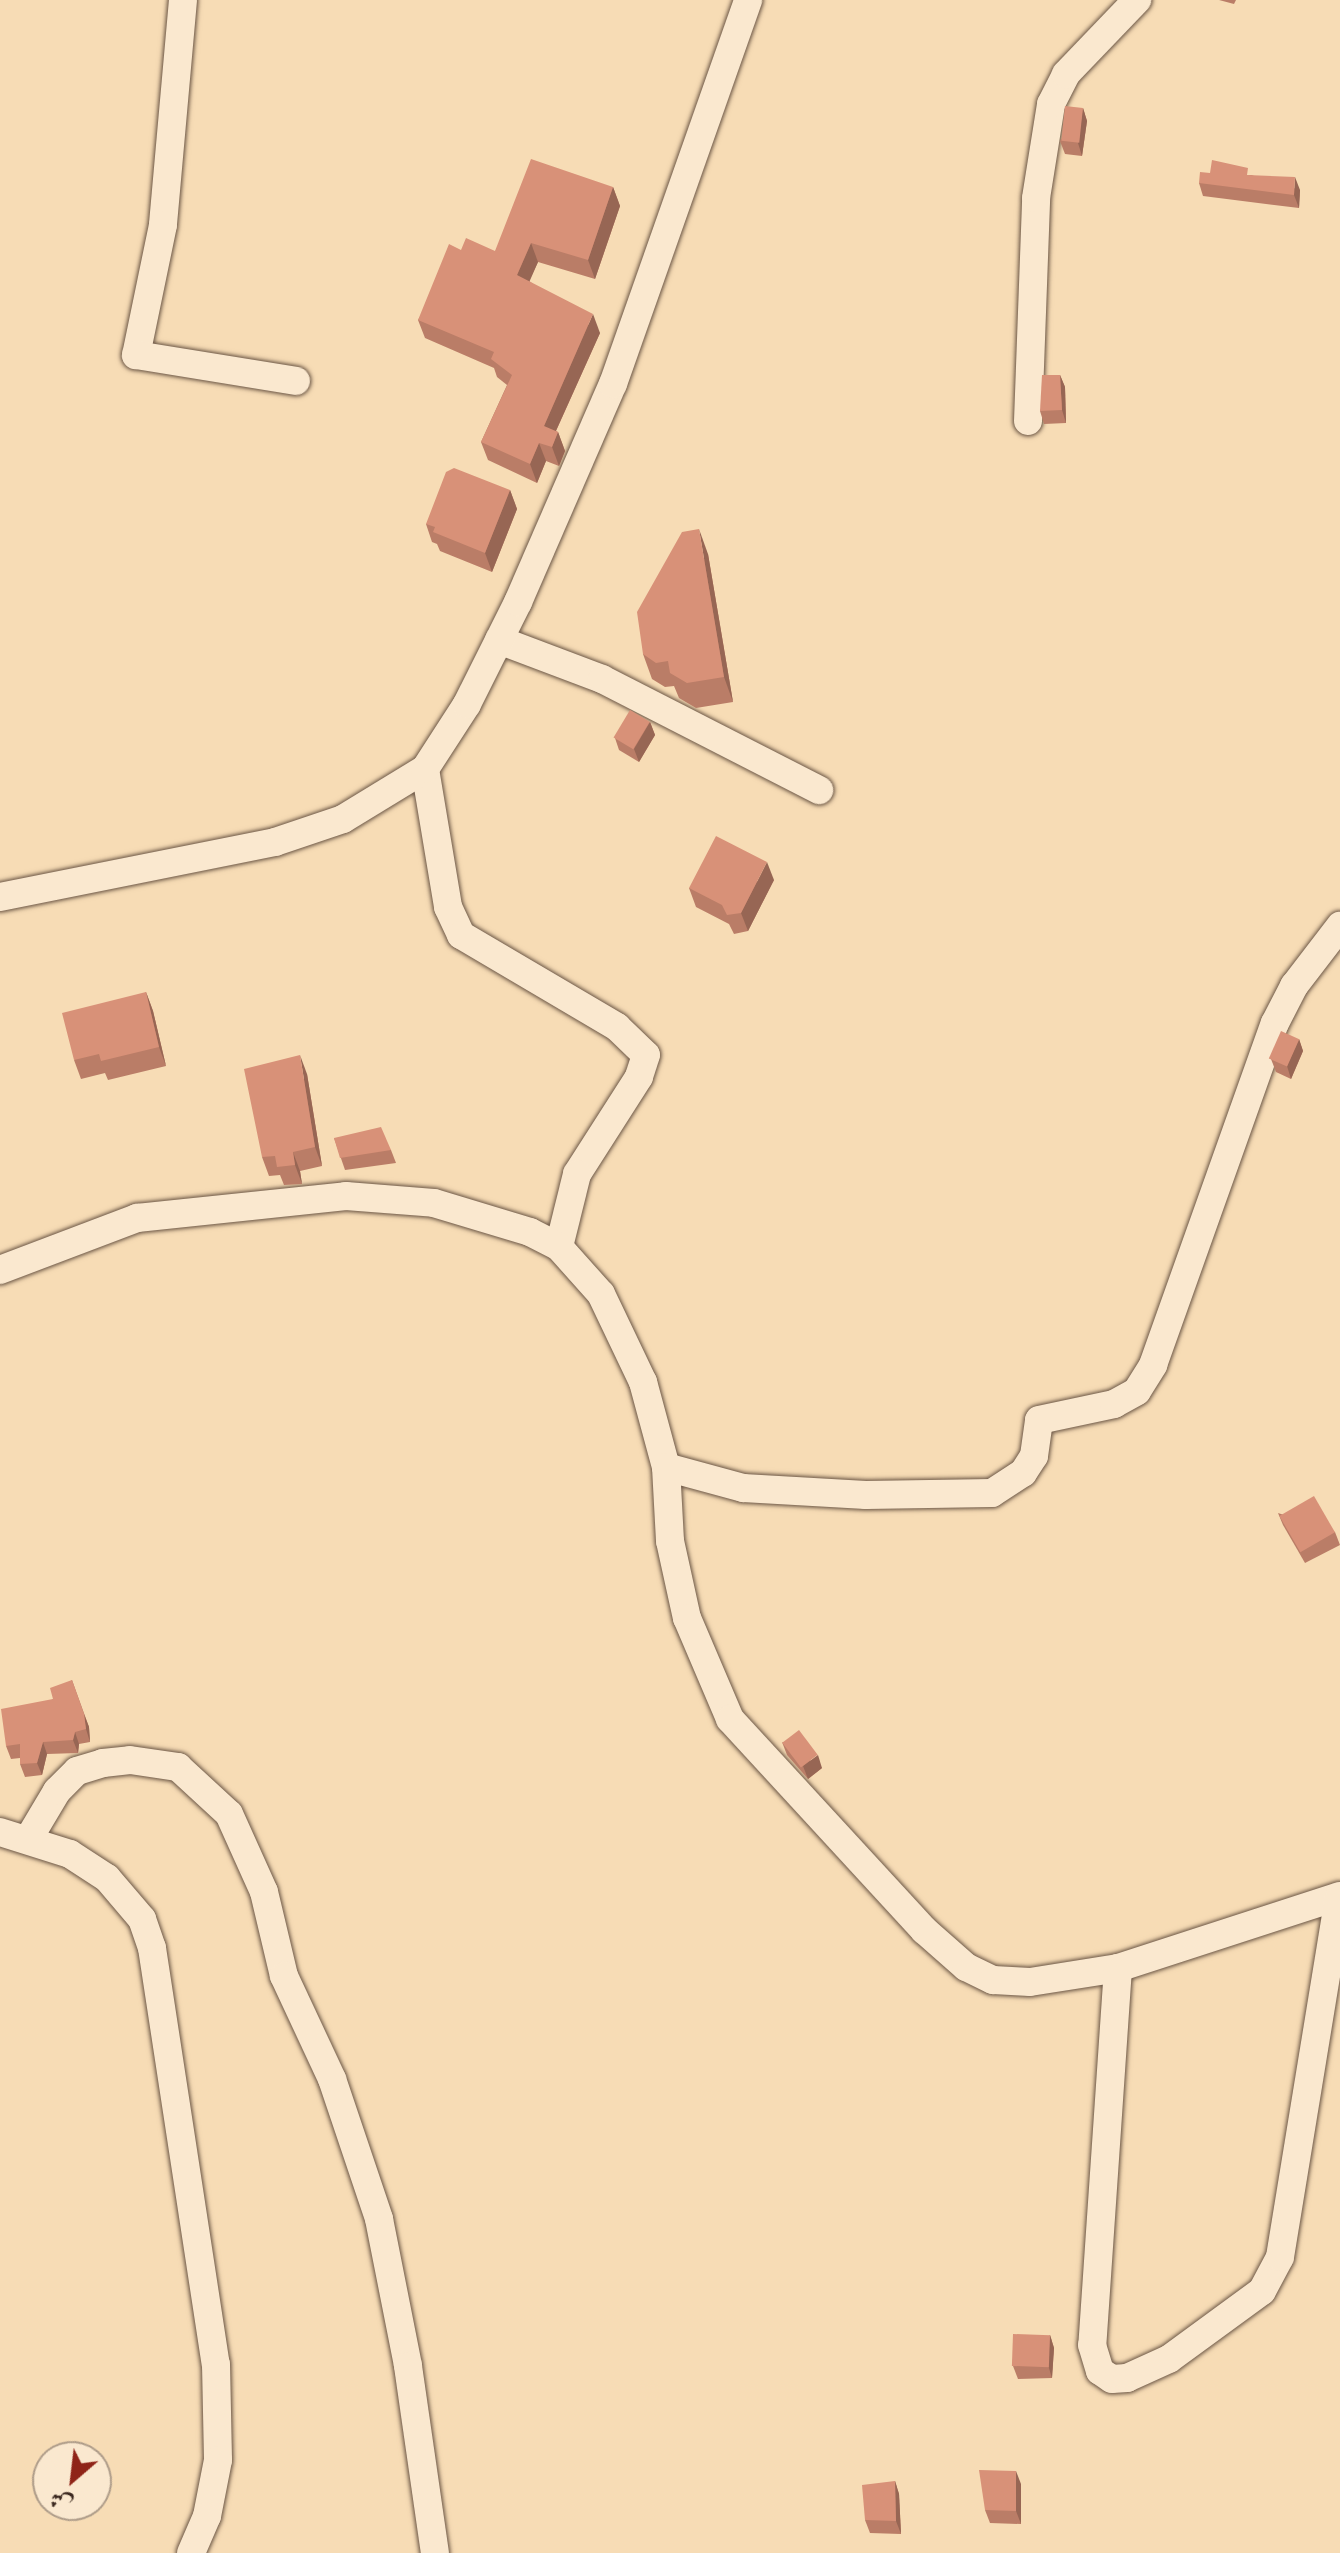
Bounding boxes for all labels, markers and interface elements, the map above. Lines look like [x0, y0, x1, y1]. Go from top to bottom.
north arrow [32, 2441, 112, 2521]
text: ش [45, 2484, 77, 2518]

